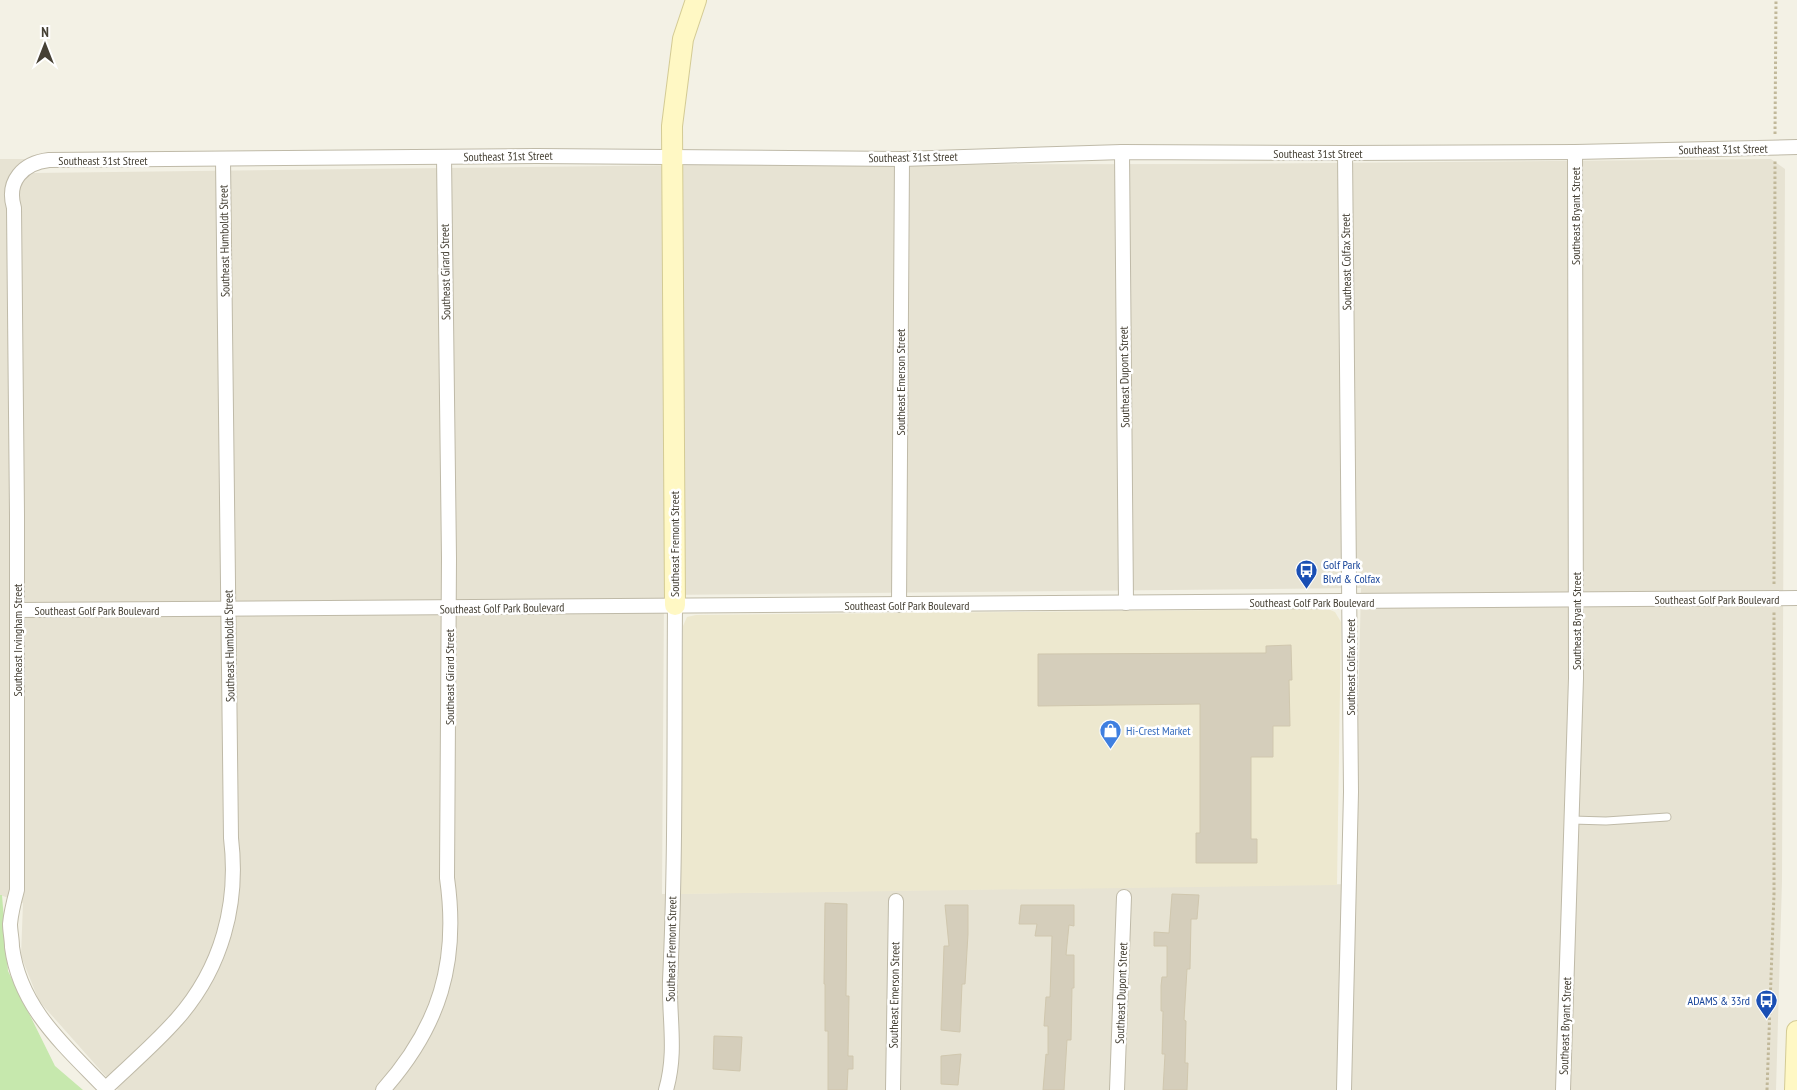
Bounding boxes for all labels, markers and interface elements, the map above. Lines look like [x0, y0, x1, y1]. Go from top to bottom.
north arrow [20, 20, 70, 70]
text: N [41, 23, 49, 41]
street label: Southeast 31st Street [1678, 141, 1768, 157]
street label: Southeast 31st Street [1273, 146, 1363, 161]
street label: Southeast 31st Street [463, 148, 553, 164]
street label: Southeast 31st Street [868, 149, 958, 165]
street label: Southeast 31st Street [58, 153, 148, 168]
street label: Southeast Bryant Street [1568, 166, 1583, 265]
street label: Southeast Humboldt Street [216, 184, 232, 297]
street label: Southeast Colfax Street [1338, 213, 1354, 311]
street label: Southeast Girard Street [437, 223, 453, 320]
street label: Southeast Dupont Street [1116, 325, 1132, 428]
street label: Southeast Emerson Street [893, 328, 908, 435]
street label: Southeast Fremont Street [667, 490, 682, 597]
place label: Golf Park Blvd & Colfax [1323, 557, 1380, 586]
bus stop icon: Golf Park Blvd & Colfax [1295, 559, 1319, 590]
street label: Southeast Bryant Street [1569, 571, 1584, 670]
street label: Southeast Irvingham Street [10, 583, 25, 696]
street label: Southeast Humboldt Street [221, 589, 237, 702]
street label: Southeast Golf Park Boulevard [1655, 592, 1779, 607]
street label: Southeast Golf Park Boulevard [1250, 595, 1374, 610]
street label: Southeast Golf Park Boulevard [845, 598, 969, 613]
street label: Southeast Golf Park Boulevard [439, 599, 565, 617]
street label: Southeast Golf Park Boulevard [35, 603, 159, 618]
street label: Southeast Colfax Street [1343, 618, 1358, 715]
street label: Southeast Girard Street [442, 628, 457, 725]
shop icon: Hi-Crest Market [1098, 718, 1122, 749]
place label: Hi-Crest Market [1126, 723, 1191, 738]
street label: Southeast Fremont Street [663, 895, 679, 1002]
street label: Southeast Emerson Street [886, 941, 902, 1049]
street label: Southeast Dupont Street [1112, 941, 1130, 1044]
street label: Southeast Bryant Street [1556, 976, 1574, 1075]
bus stop icon: ADAMS & 33rd [1754, 988, 1778, 1019]
place label: ADAMS & 33rd [1688, 993, 1750, 1008]

